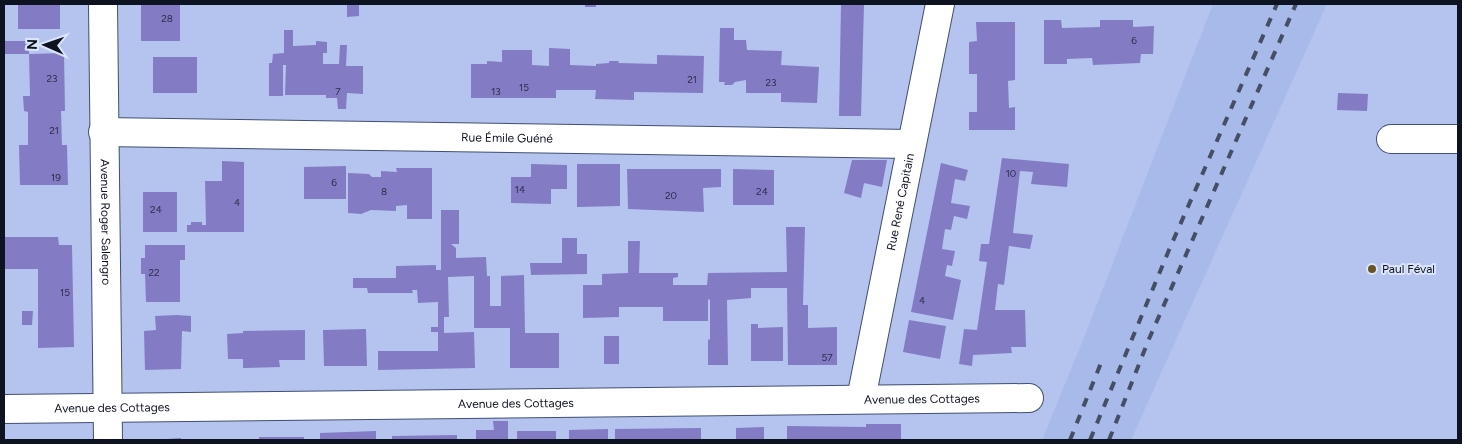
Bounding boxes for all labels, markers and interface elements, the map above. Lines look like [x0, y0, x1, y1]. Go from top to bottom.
house number: 28 [161, 12, 173, 25]
north arrow [20, 20, 70, 70]
house number: 6 [1131, 34, 1137, 47]
text: N [24, 39, 41, 50]
house number: 23 [46, 72, 58, 85]
house number: 21 [687, 73, 697, 86]
house number: 23 [765, 76, 777, 89]
house number: 15 [519, 81, 529, 94]
house number: 7 [335, 85, 341, 98]
house number: 13 [491, 85, 501, 98]
house number: 21 [49, 124, 59, 137]
street label: Rue Émile Guéné [461, 130, 553, 146]
street label: Rue René Capitain [884, 152, 917, 252]
street label: Avenue Roger Salengro [98, 159, 113, 285]
house number: 10 [1006, 167, 1016, 180]
house number: 19 [51, 171, 61, 184]
house number: 6 [331, 176, 337, 189]
house number: 14 [515, 183, 525, 196]
house number: 8 [381, 185, 387, 198]
house number: 24 [756, 185, 768, 198]
house number: 20 [665, 189, 677, 202]
house number: 4 [234, 196, 240, 209]
house number: 24 [150, 203, 162, 216]
place label: Paul Féval [1382, 262, 1435, 276]
marker: Paul Féval [1366, 263, 1378, 275]
house number: 22 [148, 266, 160, 279]
house number: 15 [60, 286, 70, 299]
house number: 4 [919, 294, 925, 307]
house number: 57 [821, 351, 833, 364]
street label: Avenue des Cottages [864, 392, 980, 407]
street label: Avenue des Cottages [458, 396, 574, 411]
street label: Avenue des Cottages [54, 400, 170, 415]

